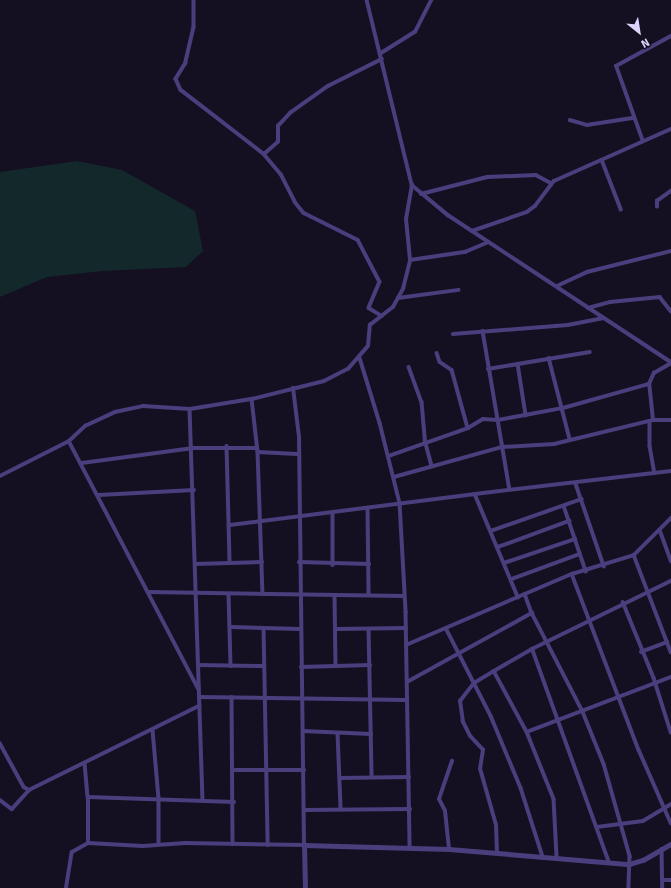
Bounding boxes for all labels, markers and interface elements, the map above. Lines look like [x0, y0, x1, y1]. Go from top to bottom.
north arrow [619, 12, 659, 52]
text: N [639, 35, 652, 50]

